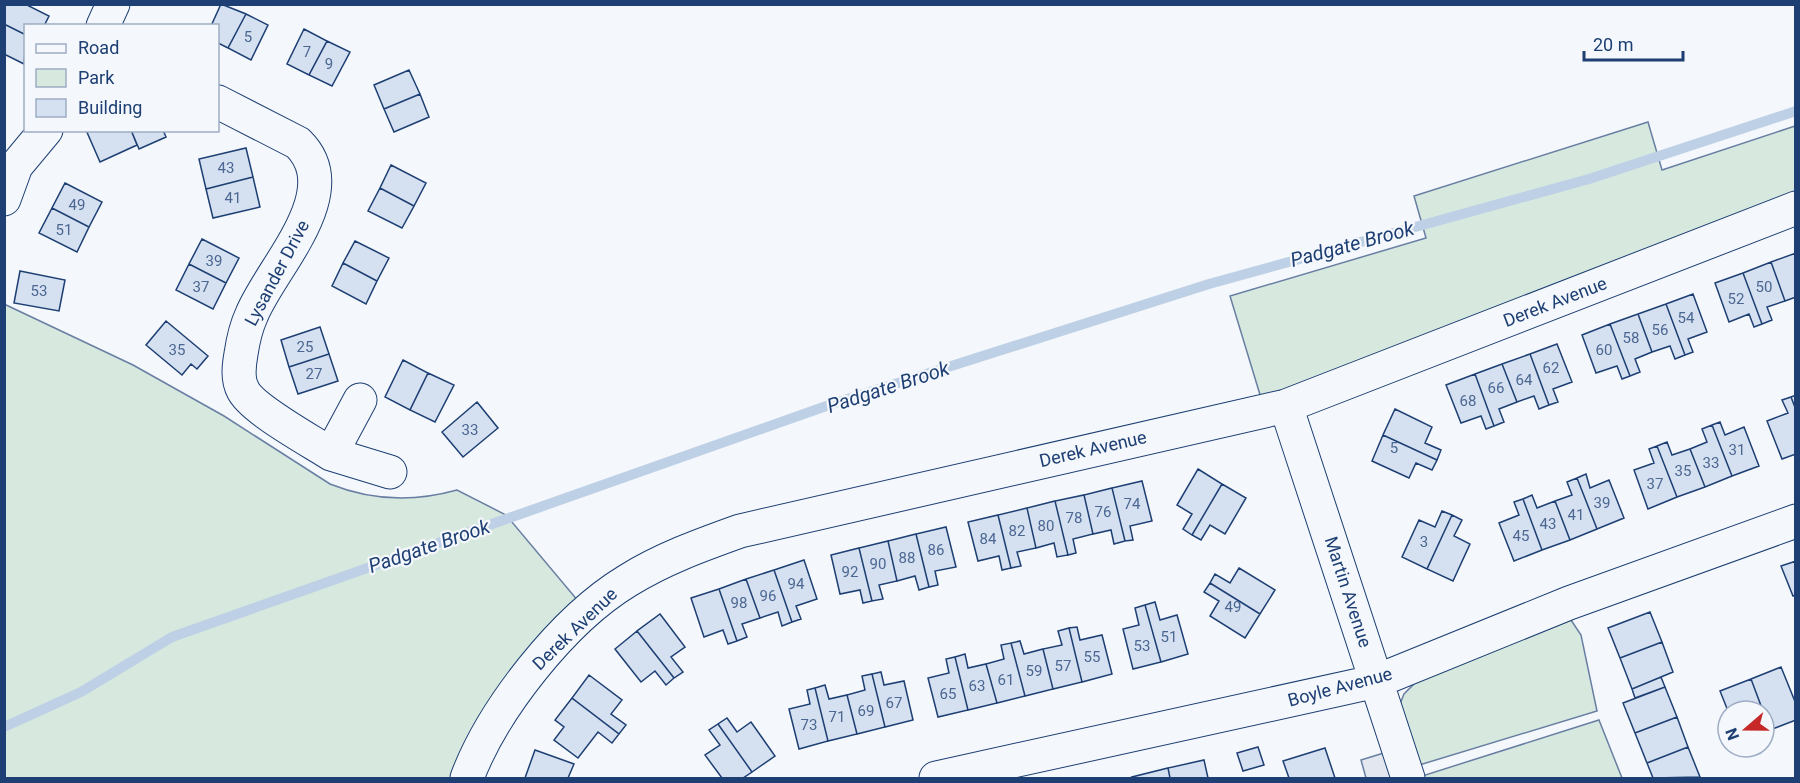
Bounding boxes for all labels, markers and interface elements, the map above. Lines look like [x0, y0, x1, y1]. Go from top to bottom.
legend [24, 24, 219, 132]
scale bar [1584, 24, 1683, 62]
house number: 5 [244, 28, 252, 46]
text: 20 m [1593, 34, 1633, 55]
text: Road [78, 37, 119, 58]
house number: 7 [303, 43, 311, 61]
house number: 9 [325, 55, 333, 73]
text: Park [78, 67, 115, 88]
text: Building [78, 97, 142, 118]
house number: 43 [218, 159, 234, 177]
house number: 41 [225, 189, 241, 207]
house number: 49 [69, 196, 85, 214]
street label: Lysander Drive [240, 216, 313, 329]
water label: Padgate Brook [1288, 216, 1418, 272]
house number: 51 [56, 221, 72, 239]
house number: 39 [206, 252, 222, 270]
street label: Derek Avenue [1500, 272, 1610, 331]
house number: 37 [193, 278, 209, 296]
house number: 50 [1756, 278, 1772, 296]
house number: 53 [31, 282, 47, 300]
house number: 52 [1728, 290, 1744, 308]
house number: 54 [1678, 309, 1695, 327]
house number: 56 [1652, 321, 1668, 339]
house number: 58 [1623, 329, 1639, 347]
house number: 25 [297, 338, 313, 356]
house number: 35 [169, 341, 185, 359]
house number: 60 [1596, 341, 1612, 359]
water label: Padgate Brook [824, 356, 953, 418]
house number: 62 [1543, 359, 1559, 377]
house number: 27 [306, 365, 322, 383]
house number: 64 [1516, 371, 1533, 389]
house number: 66 [1488, 379, 1504, 397]
house number: 68 [1460, 392, 1476, 410]
house number: 33 [462, 421, 478, 439]
street label: Derek Avenue [1037, 426, 1148, 471]
house number: 5 [1390, 439, 1398, 457]
house number: 31 [1729, 441, 1745, 459]
house number: 33 [1703, 454, 1719, 472]
house number: 35 [1675, 462, 1691, 480]
house number: 37 [1647, 475, 1663, 493]
house number: 39 [1594, 494, 1610, 512]
house number: 74 [1124, 495, 1141, 513]
house number: 76 [1095, 503, 1111, 521]
house number: 41 [1568, 506, 1584, 524]
house number: 78 [1066, 509, 1082, 527]
water label: Padgate Brook [365, 514, 494, 578]
house number: 43 [1540, 515, 1556, 533]
house number: 80 [1038, 517, 1054, 535]
house number: 82 [1009, 522, 1025, 540]
house number: 45 [1513, 527, 1529, 545]
house number: 84 [980, 530, 997, 548]
house number: 3 [1420, 533, 1428, 551]
street label: Martin Avenue [1321, 534, 1376, 650]
house number: 86 [928, 541, 944, 559]
house number: 88 [899, 549, 915, 567]
house number: 90 [870, 555, 886, 573]
house number: 92 [842, 563, 858, 581]
house number: 94 [788, 575, 805, 593]
street label: Derek Avenue [528, 583, 621, 674]
house number: 96 [760, 587, 776, 605]
house number: 98 [731, 594, 747, 612]
house number: 49 [1225, 598, 1241, 616]
house number: 51 [1161, 628, 1177, 646]
house number: 53 [1134, 637, 1150, 655]
house number: 55 [1084, 648, 1100, 666]
house number: 57 [1055, 657, 1071, 675]
house number: 59 [1026, 662, 1042, 680]
street label: Boyle Avenue [1285, 663, 1394, 711]
house number: 61 [998, 671, 1014, 689]
house number: 63 [969, 677, 985, 695]
house number: 65 [940, 685, 956, 703]
house number: 67 [886, 694, 902, 712]
north arrow [1716, 699, 1776, 759]
house number: 69 [858, 702, 874, 720]
house number: 71 [829, 708, 845, 726]
house number: 73 [801, 716, 817, 734]
text: N [1722, 725, 1743, 743]

